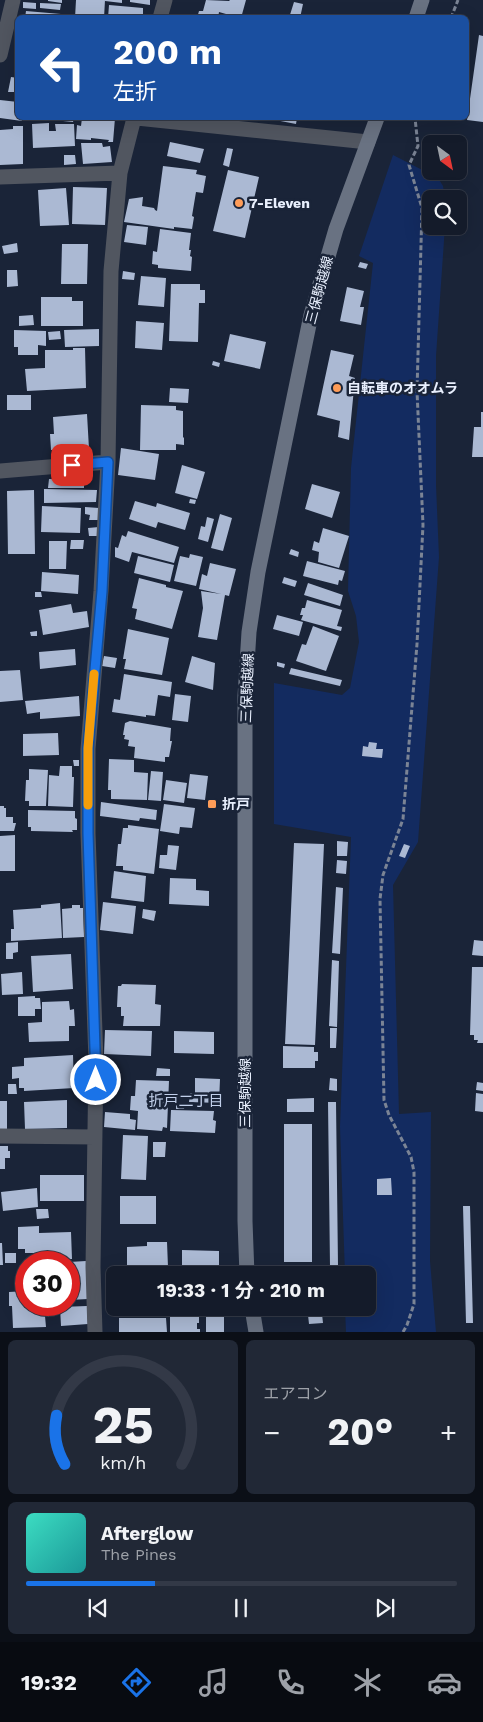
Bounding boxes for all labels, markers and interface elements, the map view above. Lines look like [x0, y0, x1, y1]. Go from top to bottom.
text: 200 m [113, 31, 222, 73]
icon: left [30, 35, 95, 100]
text: 左折 [113, 79, 157, 104]
north arrow [422, 135, 468, 180]
map controls [422, 135, 467, 235]
button: search [422, 190, 467, 235]
place label: 7-Eleven [249, 195, 310, 211]
marker: 7-Eleven [233, 197, 245, 209]
street label: 三保駒越線 [302, 254, 336, 326]
place label: 自転車のオオムラ [347, 380, 458, 396]
marker: 自転車のオオムラ [331, 382, 343, 394]
pin [51, 444, 93, 486]
icon: arrive [58, 451, 86, 479]
street label: 三保駒越線 [238, 653, 256, 723]
place label: 折戸 [222, 796, 250, 812]
marker: 折戸 [206, 798, 218, 810]
position arrow [69, 1053, 121, 1105]
street label: 三保駒越線 [237, 1058, 253, 1128]
district label: 折戸二丁目 [148, 1092, 224, 1110]
speed limit sign: 30 [15, 1251, 80, 1316]
text: 19:33 · 1 分 · 210 m [157, 1279, 325, 1302]
text: エアコン [264, 1384, 328, 1403]
text: 25 [92, 1395, 153, 1456]
text: 20° [327, 1410, 393, 1454]
text: − [264, 1416, 280, 1449]
text: + [440, 1416, 457, 1449]
text: km/h [100, 1452, 146, 1473]
text: Afterglow [101, 1522, 193, 1545]
text: The Pines [101, 1545, 177, 1564]
icon: previous [84, 1594, 112, 1622]
icon: pause [227, 1594, 255, 1622]
icon: next [371, 1594, 399, 1622]
icon: directions [119, 1665, 154, 1700]
icon: music [196, 1665, 231, 1700]
icon: phone [273, 1665, 308, 1700]
icon: climate [350, 1665, 385, 1700]
icon: car [427, 1665, 462, 1700]
text: 19:32 [21, 1670, 77, 1695]

